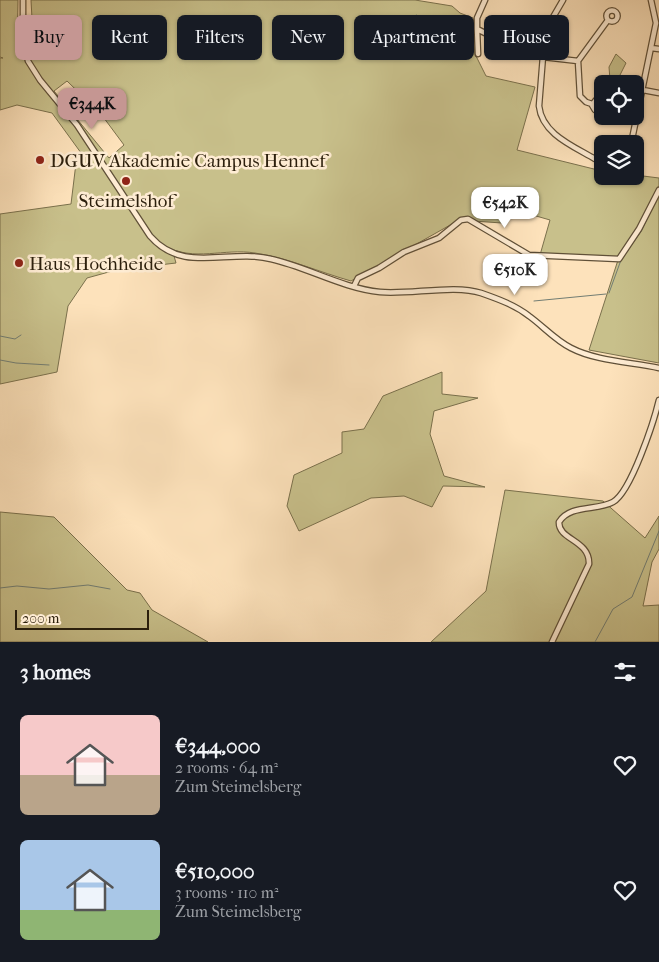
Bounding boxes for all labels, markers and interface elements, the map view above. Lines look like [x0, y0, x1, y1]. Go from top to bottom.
chip: Buy [15, 15, 82, 60]
chip: Rent [92, 15, 167, 60]
chip: Filters [177, 15, 262, 60]
chip: New [272, 15, 344, 60]
chip: Apartment [354, 15, 474, 60]
chip: House [484, 15, 569, 60]
map controls [594, 75, 644, 185]
button: locate [594, 75, 644, 125]
pin: €344K [57, 88, 127, 130]
text: €344K [69, 94, 115, 113]
button: layers [594, 135, 644, 185]
place label: DGUV Akademie Campus Hennef [50, 150, 329, 172]
marker: DGUV Akademie Campus Hennef [34, 154, 46, 166]
marker: Steimelshof [120, 175, 132, 187]
pin: €542K [470, 186, 540, 229]
place label: Steimelshof [78, 190, 177, 212]
text: €542K [482, 193, 528, 212]
place label: Haus Hochheide [29, 253, 163, 275]
pin: €510K [480, 254, 550, 296]
marker: Haus Hochheide [13, 257, 25, 269]
text: €510K [494, 260, 536, 279]
scale bar [15, 607, 149, 630]
text: 200 m [22, 610, 59, 627]
icon: filters [611, 658, 639, 686]
text: 3 homes [20, 660, 91, 684]
text: €344,000 [175, 734, 261, 758]
icon: home [60, 735, 120, 795]
icon: heart [611, 751, 639, 779]
text: 2 rooms · 64 m² [175, 758, 278, 777]
text: Zum Steimelsberg [175, 777, 301, 796]
text: €510,000 [175, 859, 255, 883]
icon: home [60, 860, 120, 920]
icon: heart [611, 876, 639, 904]
text: 3 rooms · 110 m² [175, 883, 279, 902]
text: Zum Steimelsberg [175, 902, 301, 921]

